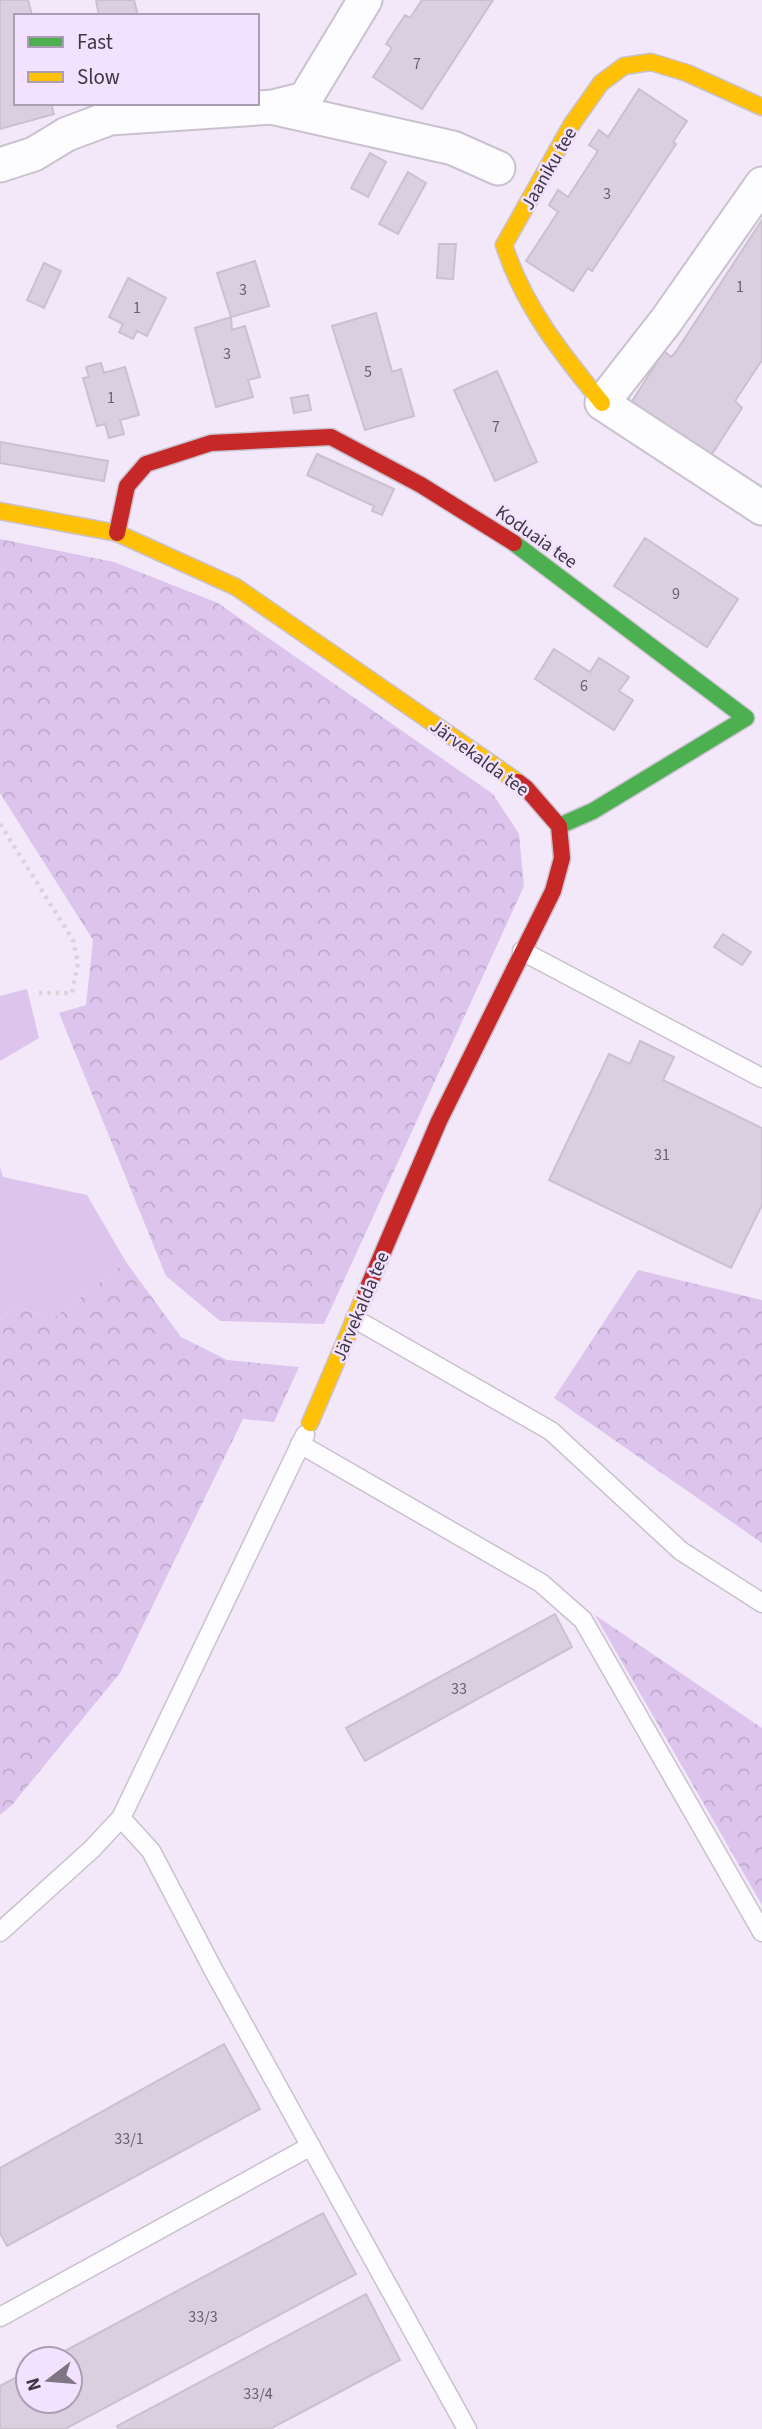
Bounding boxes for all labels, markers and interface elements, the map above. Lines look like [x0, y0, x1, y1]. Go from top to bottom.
legend [14, 14, 259, 105]
text: Fast [77, 27, 113, 57]
house number: 7 [413, 53, 421, 75]
text: Slow [77, 62, 120, 92]
street label: Jaaniku tee [515, 122, 584, 215]
house number: 3 [603, 183, 611, 205]
house number: 1 [736, 276, 744, 298]
house number: 3 [239, 279, 247, 301]
house number: 1 [133, 297, 141, 319]
house number: 3 [223, 343, 231, 365]
house number: 5 [364, 361, 372, 383]
house number: 1 [107, 387, 115, 409]
house number: 7 [492, 416, 500, 438]
street label: Koduaia tee [490, 499, 583, 575]
house number: 9 [672, 583, 680, 605]
house number: 6 [580, 675, 588, 697]
street label: Järvekalda tee [424, 713, 534, 803]
house number: 31 [654, 1144, 670, 1166]
street label: Järvekalda tee [326, 1248, 397, 1366]
house number: 33 [451, 1678, 467, 1700]
house number: 33/1 [114, 2128, 144, 2150]
house number: 33/3 [188, 2306, 218, 2328]
north arrow [14, 2345, 84, 2415]
text: N [19, 2374, 49, 2394]
house number: 33/4 [243, 2383, 273, 2405]

